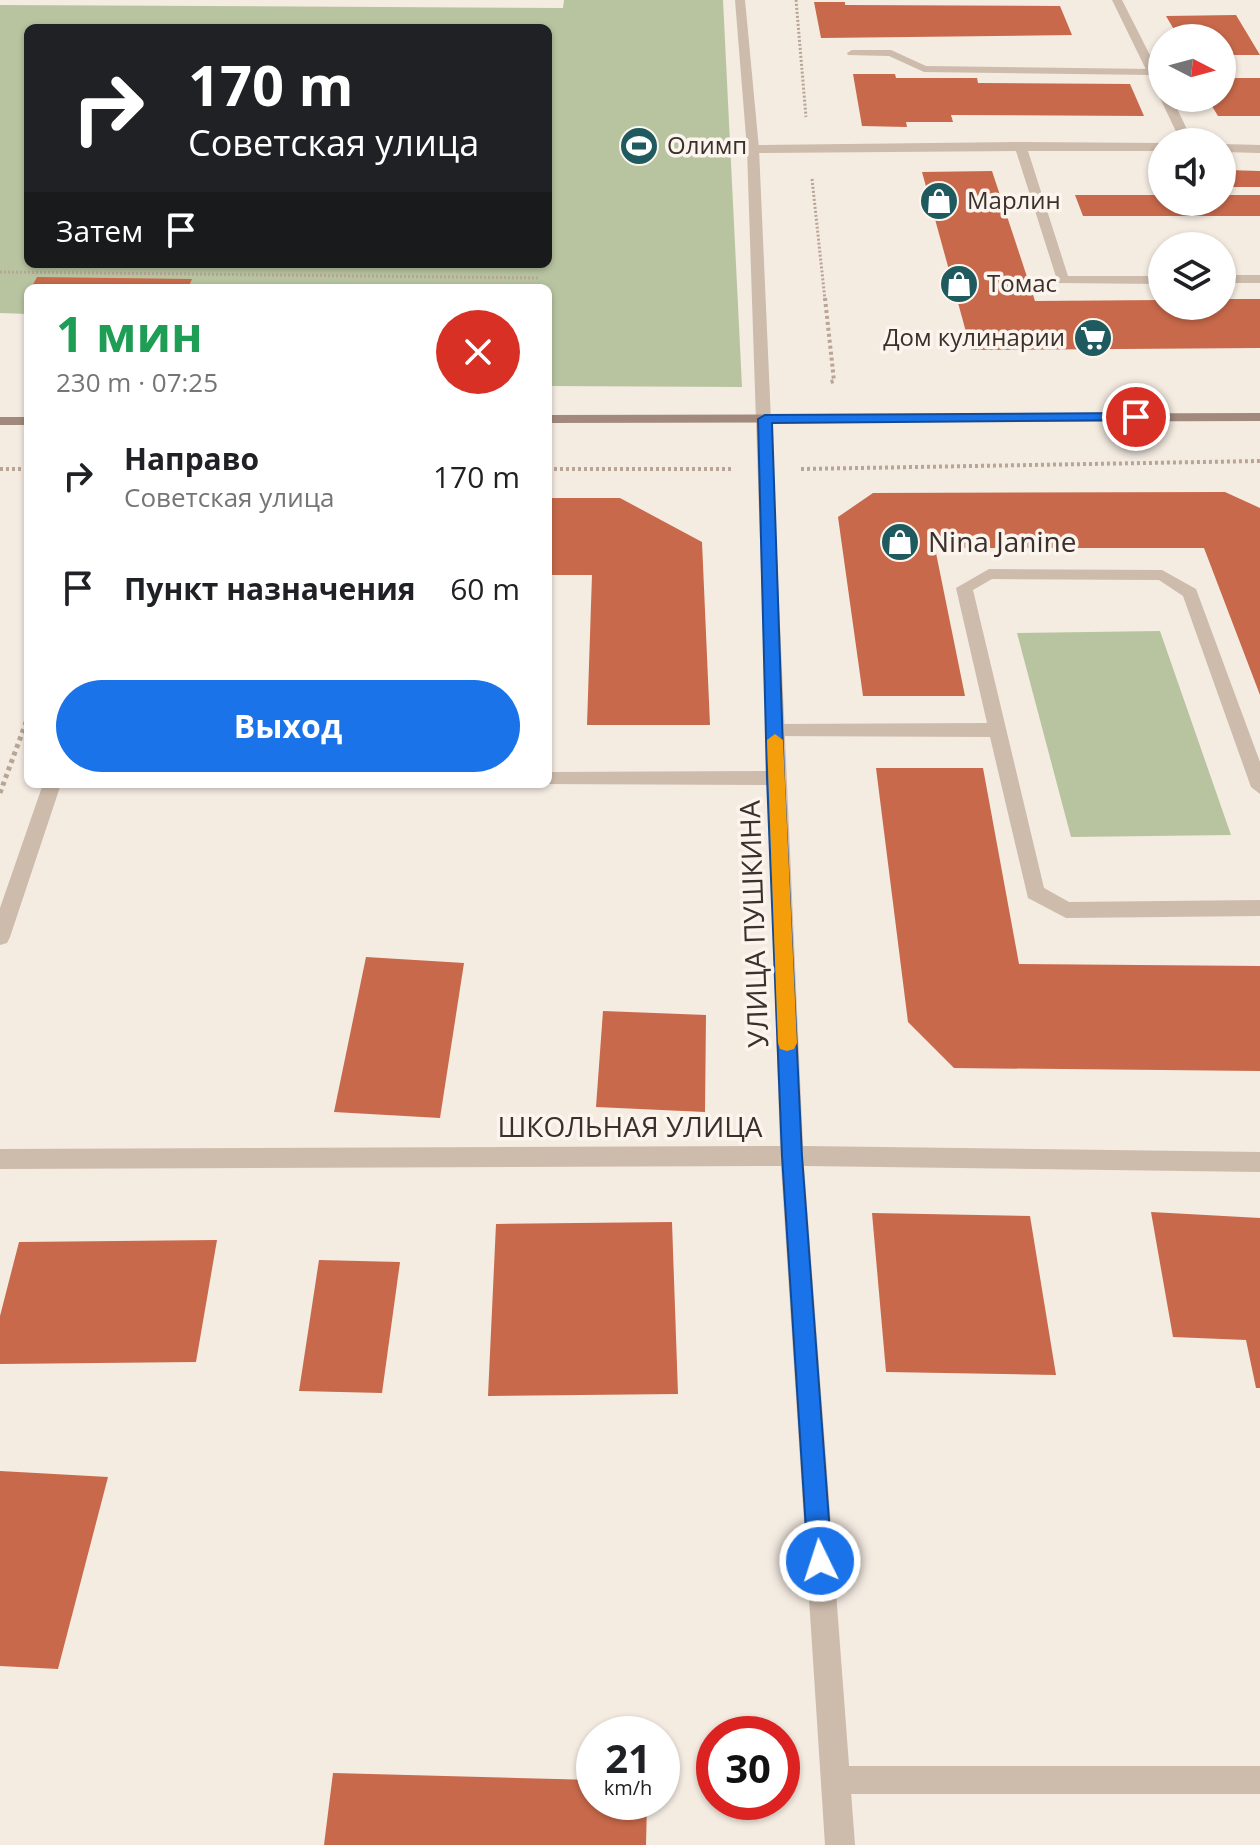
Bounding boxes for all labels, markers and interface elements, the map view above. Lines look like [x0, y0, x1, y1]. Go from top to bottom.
north arrow [1148, 24, 1236, 112]
map controls [1148, 24, 1236, 320]
text: 170 m [188, 46, 354, 122]
icon: right [56, 56, 160, 160]
text: Советская улица [188, 118, 479, 167]
sports icon: Олимп [618, 125, 660, 167]
place label: Олимп [667, 128, 747, 161]
button: sound [1148, 128, 1236, 216]
shop icon: Марлин [918, 180, 960, 222]
place label: Марлин [967, 183, 1061, 216]
icon: arrive [159, 208, 203, 252]
text: Затем [56, 210, 143, 251]
button: layers [1148, 232, 1236, 320]
shop icon: Томас [938, 263, 980, 305]
place label: Томас [987, 266, 1057, 299]
text: 1 мин [56, 301, 203, 366]
button: close [436, 310, 520, 394]
supermarket icon: Дом кулинарии [1072, 317, 1114, 359]
place label: Дом кулинарии [883, 320, 1065, 353]
text: 230 m · 07:25 [56, 364, 218, 400]
pin [1102, 383, 1170, 451]
icon: arrive [1114, 395, 1158, 439]
text: Направо [124, 438, 259, 479]
icon: right [56, 454, 100, 498]
text: 170 m [433, 456, 520, 497]
text: Советская улица [124, 479, 334, 515]
shop icon: Nina Janine [879, 521, 921, 563]
place label: Nina Janine [928, 522, 1076, 560]
icon: arrive [56, 566, 100, 610]
text: Пункт назначения [124, 568, 416, 609]
text: 60 m [450, 568, 520, 609]
button: Выход [56, 680, 520, 772]
street label: УЛИЦА ПУШКИНА [730, 800, 776, 1048]
street label: ШКОЛЬНАЯ УЛИЦА [497, 1107, 763, 1145]
position arrow [778, 1519, 862, 1603]
speed limit sign: 30 [696, 1716, 800, 1820]
text: 21 [605, 1730, 651, 1785]
text: km/h [604, 1774, 652, 1801]

